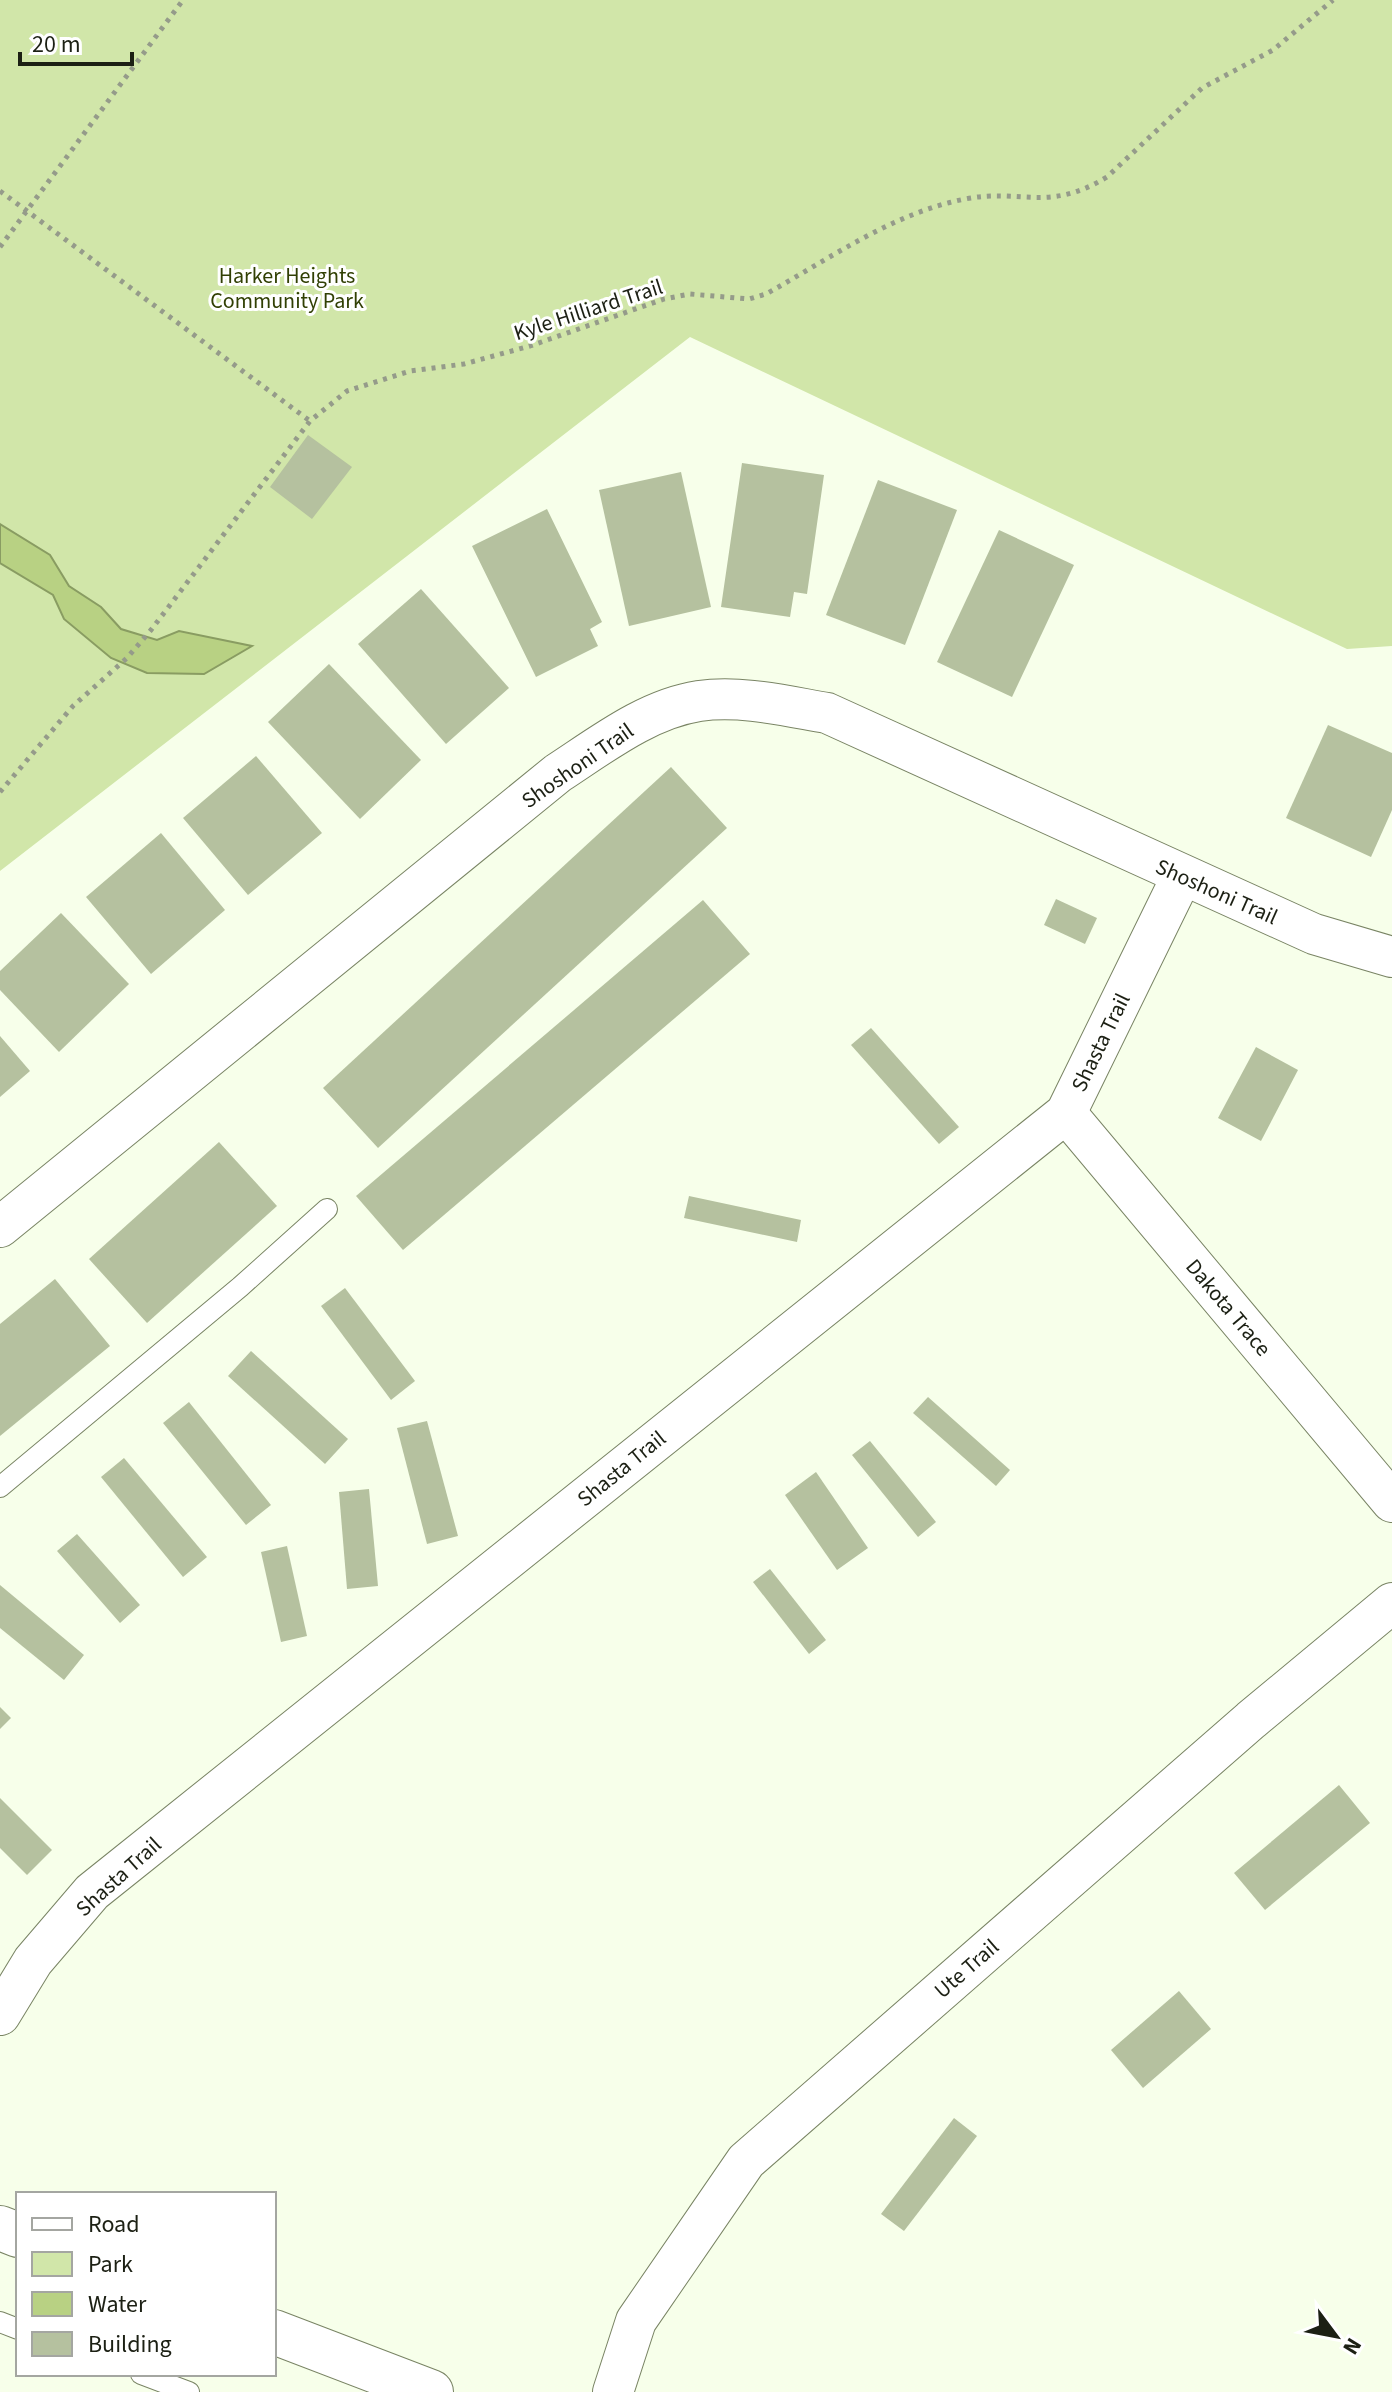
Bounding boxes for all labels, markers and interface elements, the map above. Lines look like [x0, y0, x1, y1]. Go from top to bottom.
scale bar [20, 16, 132, 66]
text: 20 m [32, 27, 81, 62]
park label: Harker Heights Community Park [210, 260, 364, 317]
street label: Kyle Hilliard Trail [510, 271, 667, 349]
street label: Shoshoni Trail [515, 715, 640, 816]
street label: Shoshoni Trail [1150, 851, 1283, 933]
street label: Shasta Trail [1063, 988, 1139, 1097]
street label: Dakota Trace [1178, 1252, 1279, 1363]
street label: Shasta Trail [570, 1423, 673, 1515]
street label: Shasta Trail [69, 1829, 169, 1924]
street label: Ute Trail [927, 1932, 1006, 2006]
legend [16, 2192, 276, 2376]
text: Road [88, 2207, 140, 2242]
text: Park [88, 2247, 133, 2282]
text: Water [88, 2287, 147, 2322]
north arrow [1296, 2296, 1376, 2376]
text: Building [88, 2327, 172, 2362]
text: N [1335, 2331, 1370, 2361]

